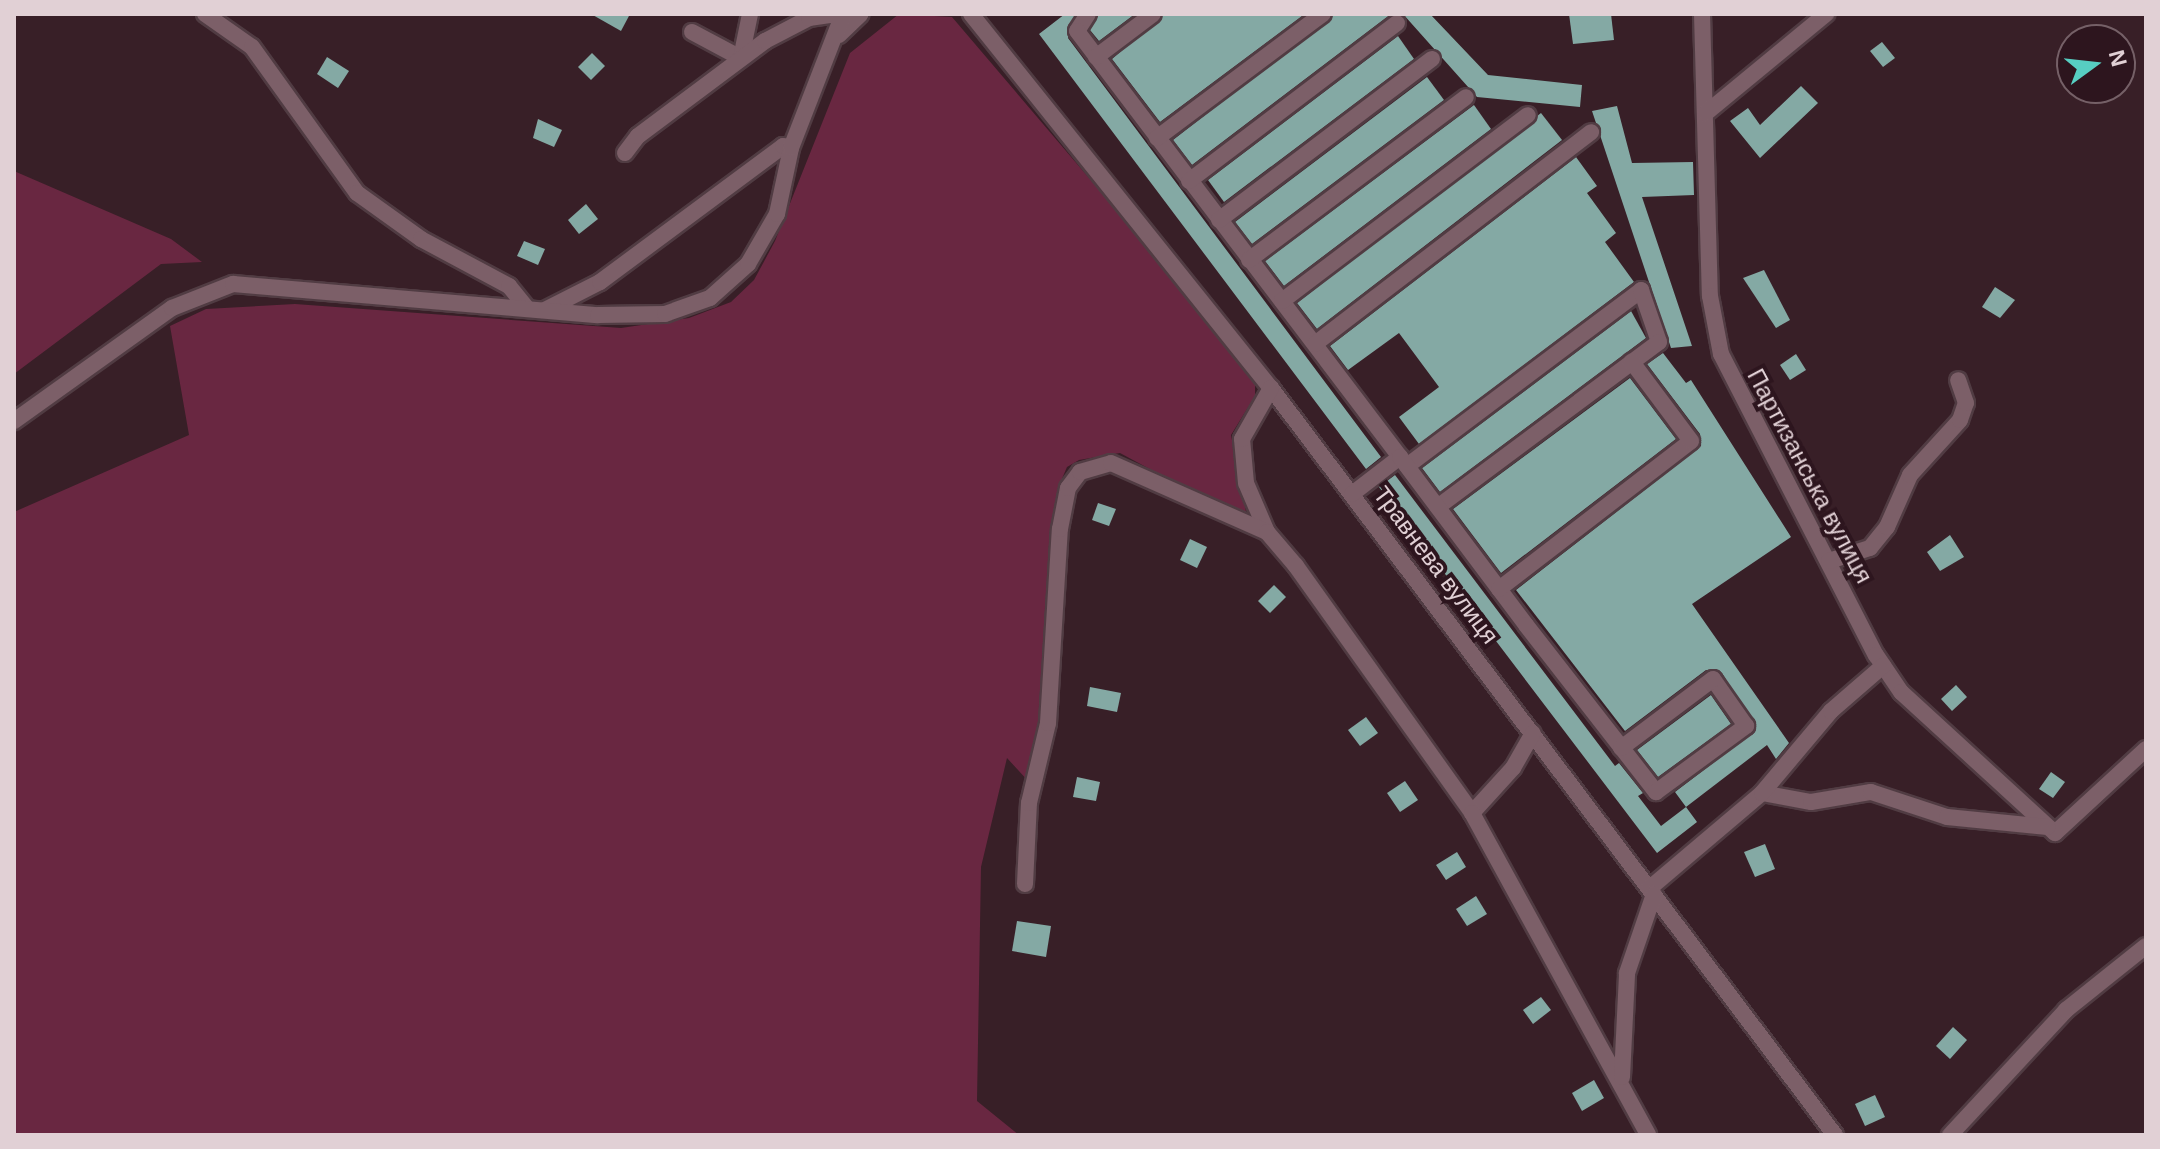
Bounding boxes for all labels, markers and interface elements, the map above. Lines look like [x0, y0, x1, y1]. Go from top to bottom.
north arrow [2056, 24, 2136, 104]
text: N [2104, 47, 2132, 69]
street label: Партизанська вулиця [1741, 364, 1879, 588]
street label: Травнева вулиця [1367, 481, 1505, 649]

